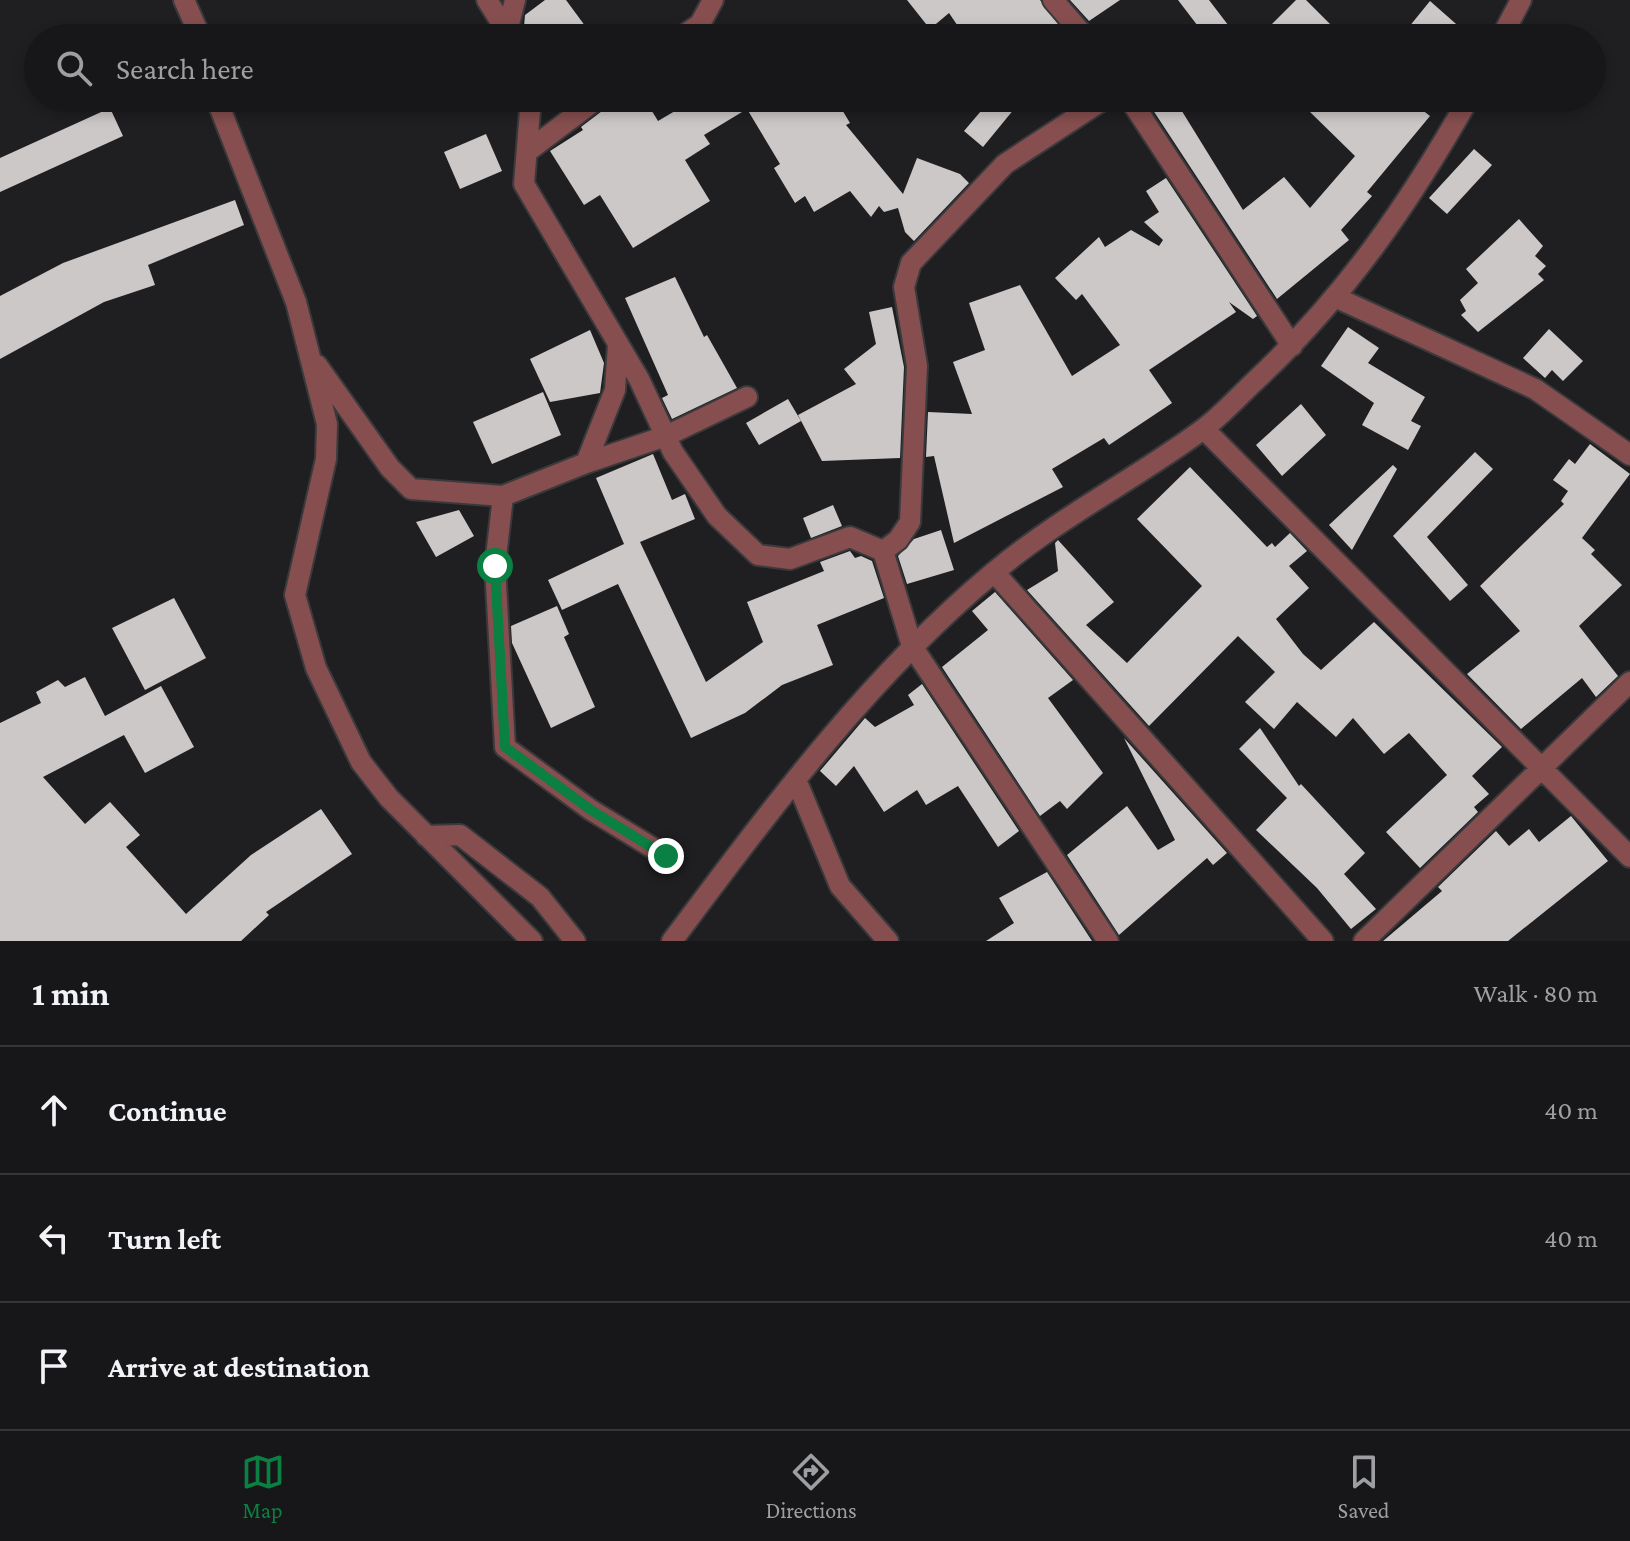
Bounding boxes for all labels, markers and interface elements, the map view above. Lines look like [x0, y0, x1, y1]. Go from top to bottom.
search box [24, 24, 1606, 112]
icon: search [52, 46, 96, 90]
text: Search here [116, 52, 254, 85]
route start [477, 548, 513, 584]
route end [648, 838, 684, 874]
text: 1 min [32, 975, 109, 1012]
text: Walk · 80 m [1474, 979, 1598, 1008]
icon: ahead [32, 1088, 76, 1132]
text: Continue [108, 1094, 227, 1127]
text: 40 m [1544, 1096, 1598, 1125]
icon: left [32, 1216, 76, 1260]
text: Turn left [108, 1222, 221, 1255]
text: 40 m [1544, 1224, 1598, 1253]
icon: arrive [32, 1344, 76, 1388]
text: Arrive at destination [108, 1350, 370, 1383]
tab: Map [241, 1450, 285, 1523]
tab: Directions [766, 1450, 857, 1523]
tab: Saved [1338, 1450, 1389, 1523]

